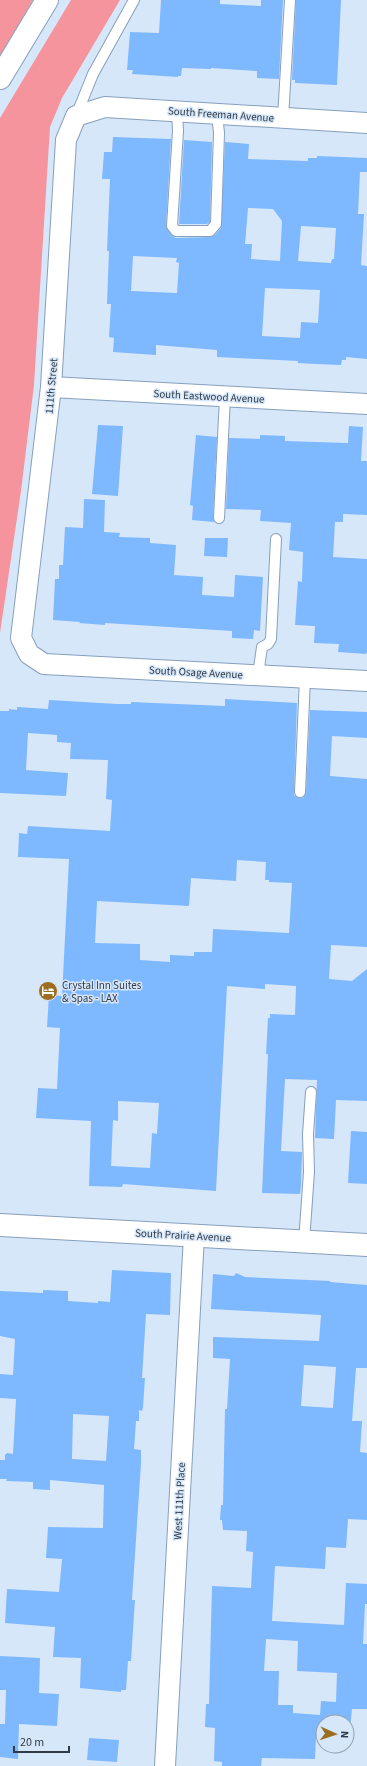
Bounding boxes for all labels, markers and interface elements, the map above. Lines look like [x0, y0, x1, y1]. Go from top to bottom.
street label: South Freeman Avenue [167, 103, 275, 126]
street label: 111th Street [42, 357, 61, 415]
street label: South Eastwood Avenue [153, 386, 265, 407]
street label: South Osage Avenue [149, 663, 244, 682]
place label: Crystal Inn Suites & Spas - LAX [62, 978, 142, 1006]
hotel icon: Crystal Inn Suites & Spas - LAX [37, 980, 59, 1002]
street label: South Prairie Avenue [135, 1226, 232, 1246]
street label: West 111th Place [170, 1461, 189, 1540]
north arrow [315, 1714, 355, 1754]
scale bar [14, 1728, 69, 1754]
text: N [337, 1730, 352, 1739]
text: 20 m [20, 1734, 44, 1751]

